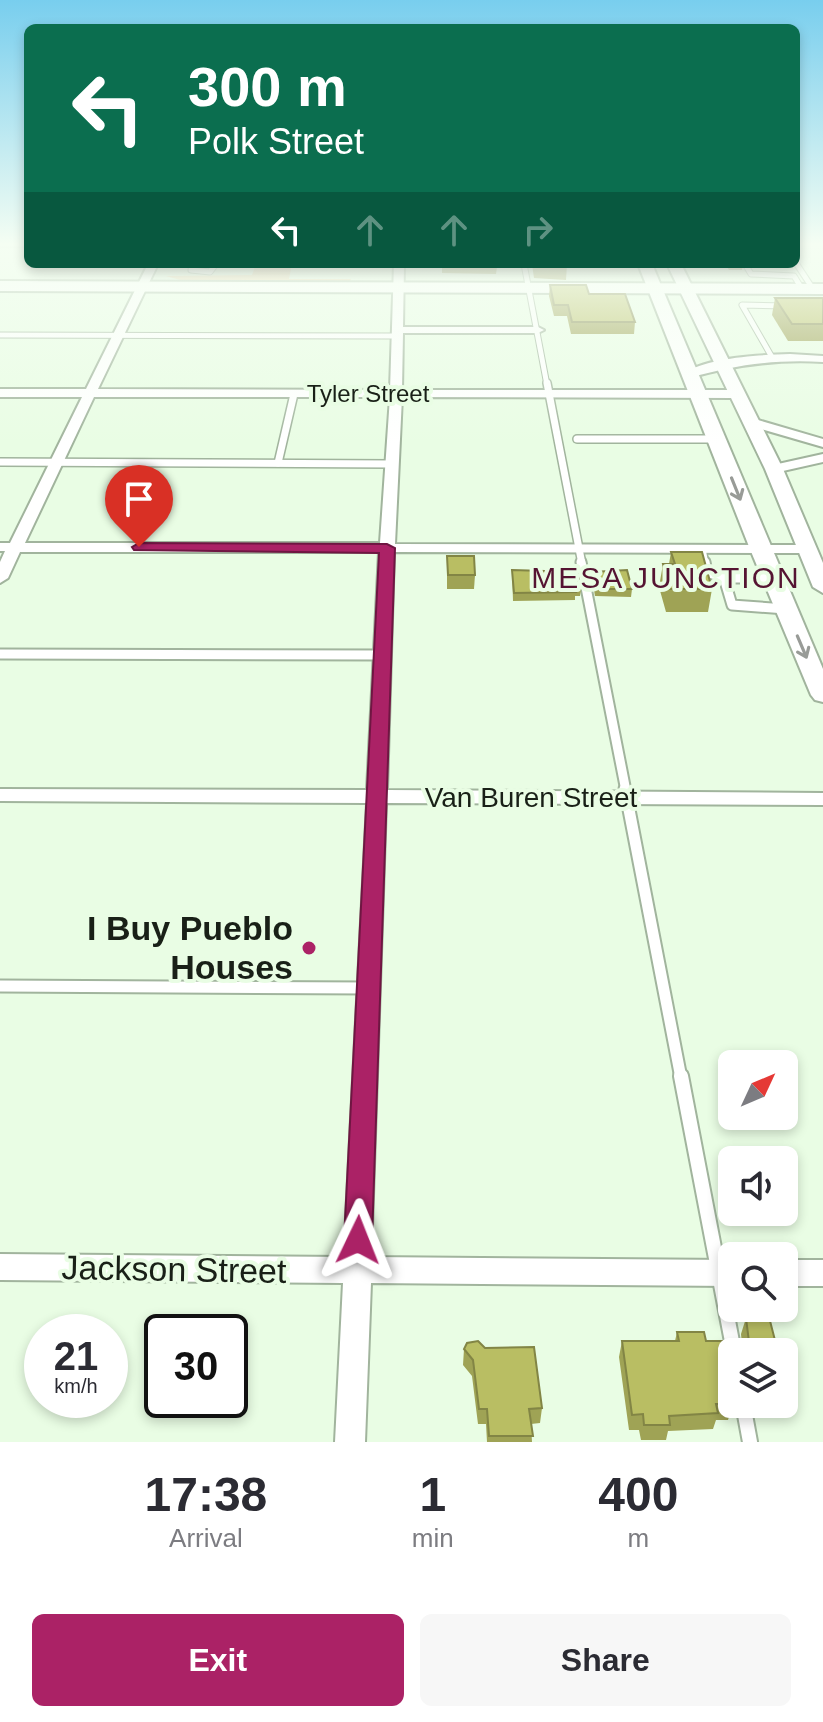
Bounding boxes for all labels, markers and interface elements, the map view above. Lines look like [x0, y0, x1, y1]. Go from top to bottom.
text: 300 m [188, 55, 347, 118]
icon: left [56, 56, 160, 160]
text: Polk Street [188, 121, 364, 162]
icon: left [264, 208, 308, 252]
icon: ahead [348, 208, 392, 252]
icon: ahead [432, 208, 476, 252]
icon: right [516, 208, 560, 252]
street label: Tyler Street [307, 380, 430, 407]
pin [105, 465, 173, 547]
one-way arrow [730, 476, 744, 501]
icon: arrive [117, 477, 161, 521]
district label: MESA JUNCTION [531, 561, 801, 594]
one-way arrow [796, 634, 811, 659]
street label: Van Buren Street [425, 782, 638, 813]
place label: I Buy Pueblo Houses [87, 909, 293, 986]
marker: I Buy Pueblo Houses [300, 939, 318, 957]
north arrow [718, 1050, 798, 1130]
map controls [718, 1050, 798, 1418]
button: sound [718, 1146, 798, 1226]
position arrow [316, 1198, 400, 1282]
button: search [718, 1242, 798, 1322]
street label: Jackson Street [61, 1248, 287, 1290]
speed limit sign: 30 [144, 1314, 248, 1418]
text: 21 [54, 1334, 98, 1378]
button: layers [718, 1338, 798, 1418]
text: km/h [54, 1375, 98, 1397]
text: 17:38 [145, 1468, 267, 1521]
text: 1 [419, 1468, 446, 1521]
text: 400 [598, 1468, 678, 1521]
text: Arrival [169, 1523, 243, 1553]
text: min [412, 1523, 454, 1553]
text: m [628, 1523, 649, 1553]
button: Exit [32, 1614, 404, 1706]
button: Share [420, 1614, 791, 1706]

